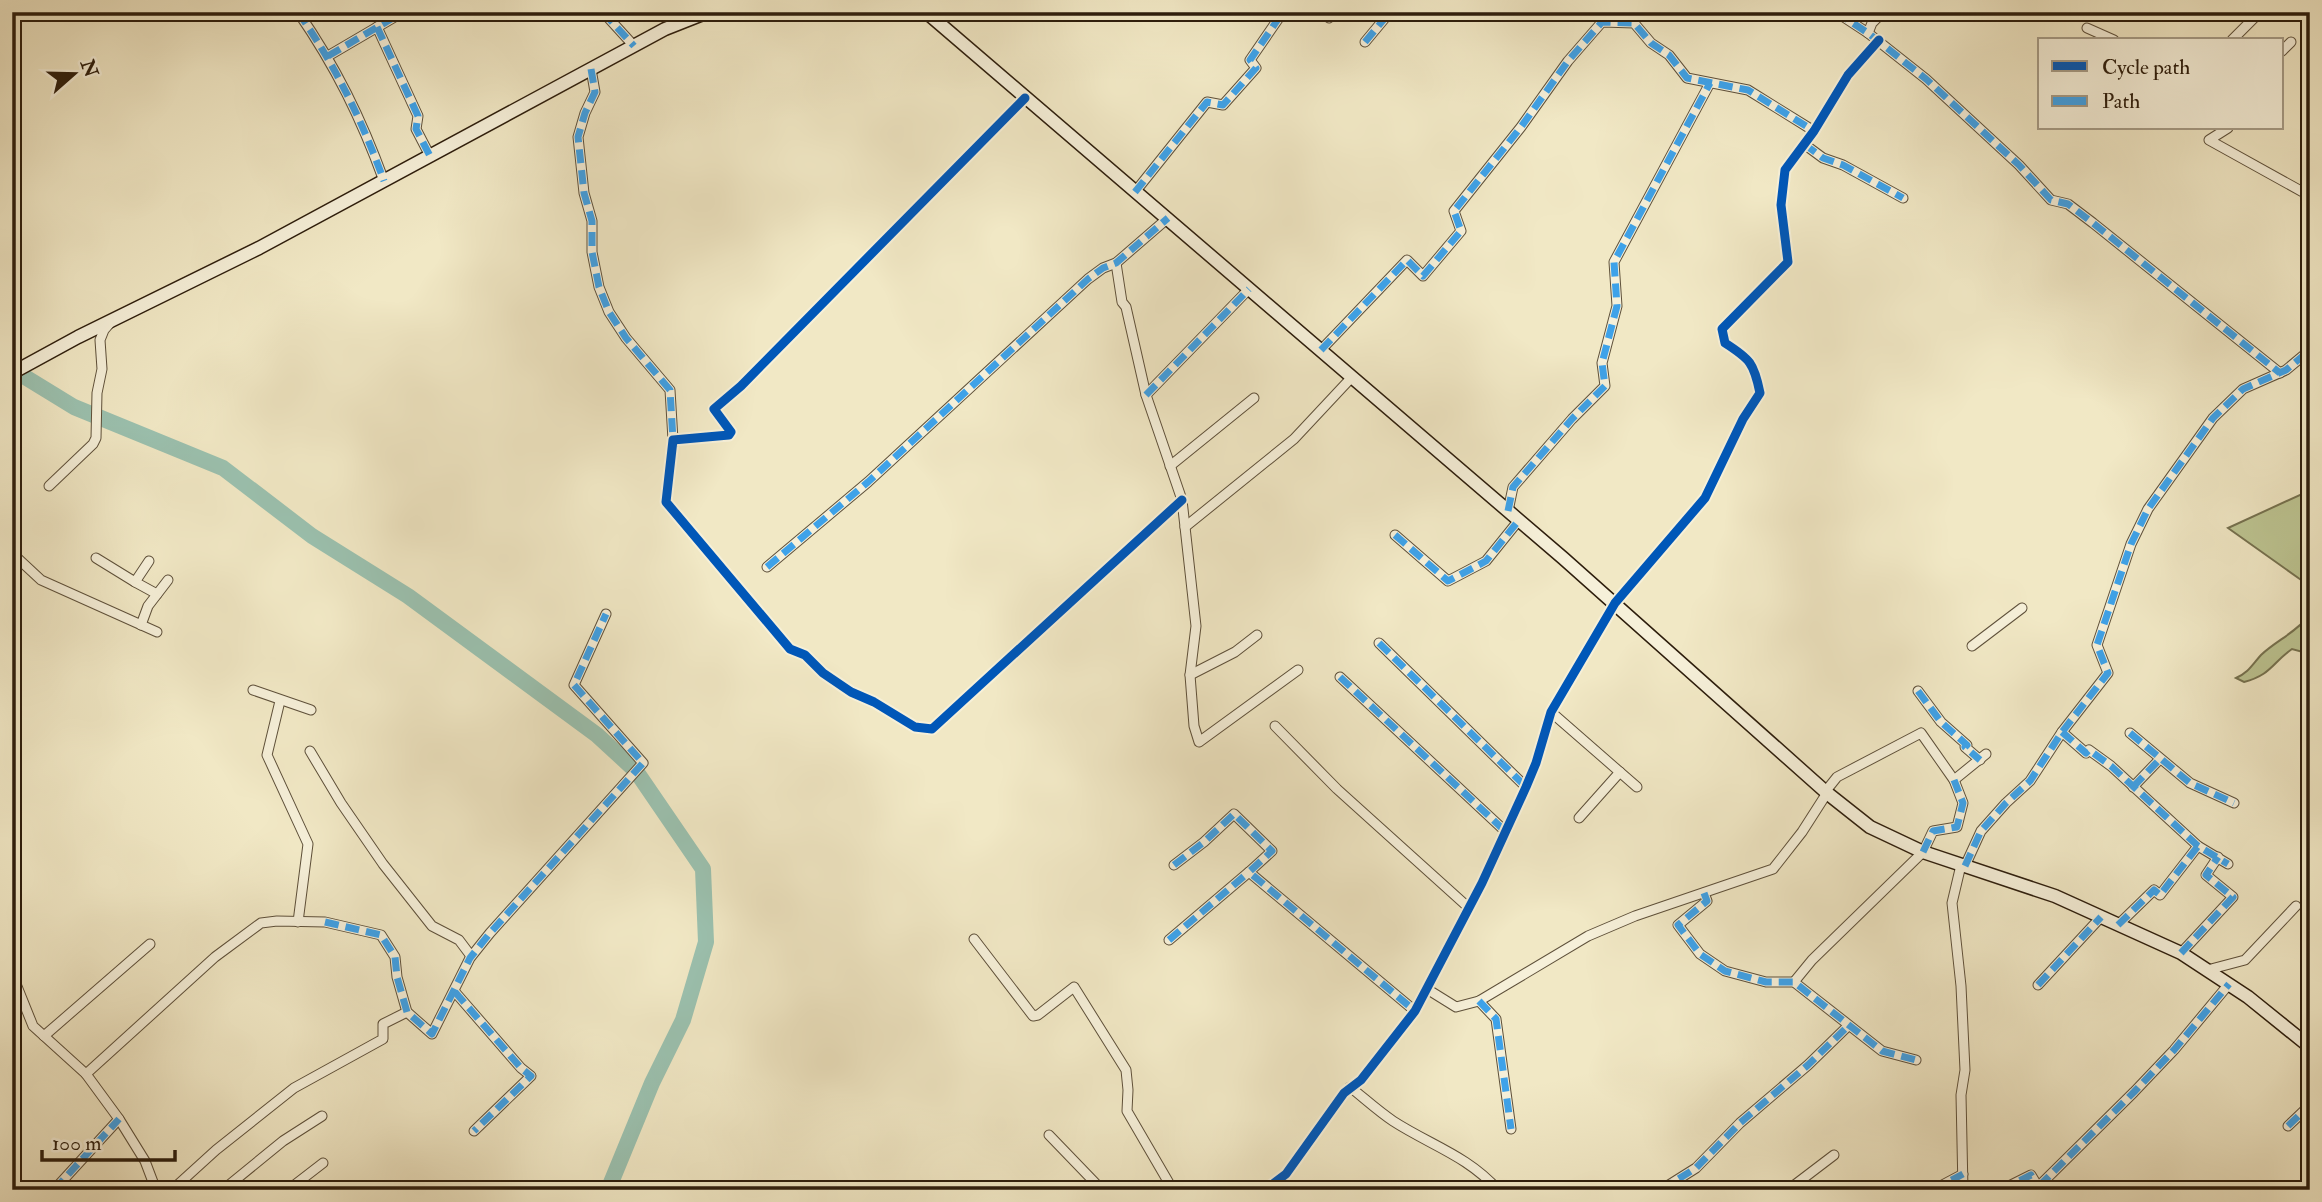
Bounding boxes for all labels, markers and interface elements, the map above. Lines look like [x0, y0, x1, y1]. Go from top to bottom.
north arrow [38, 38, 108, 108]
legend [2038, 38, 2284, 130]
text: Cycle path [2102, 54, 2190, 81]
text: N [75, 55, 104, 82]
text: Path [2102, 88, 2140, 115]
scale bar [42, 1118, 175, 1162]
text: 100 m [52, 1130, 102, 1157]

